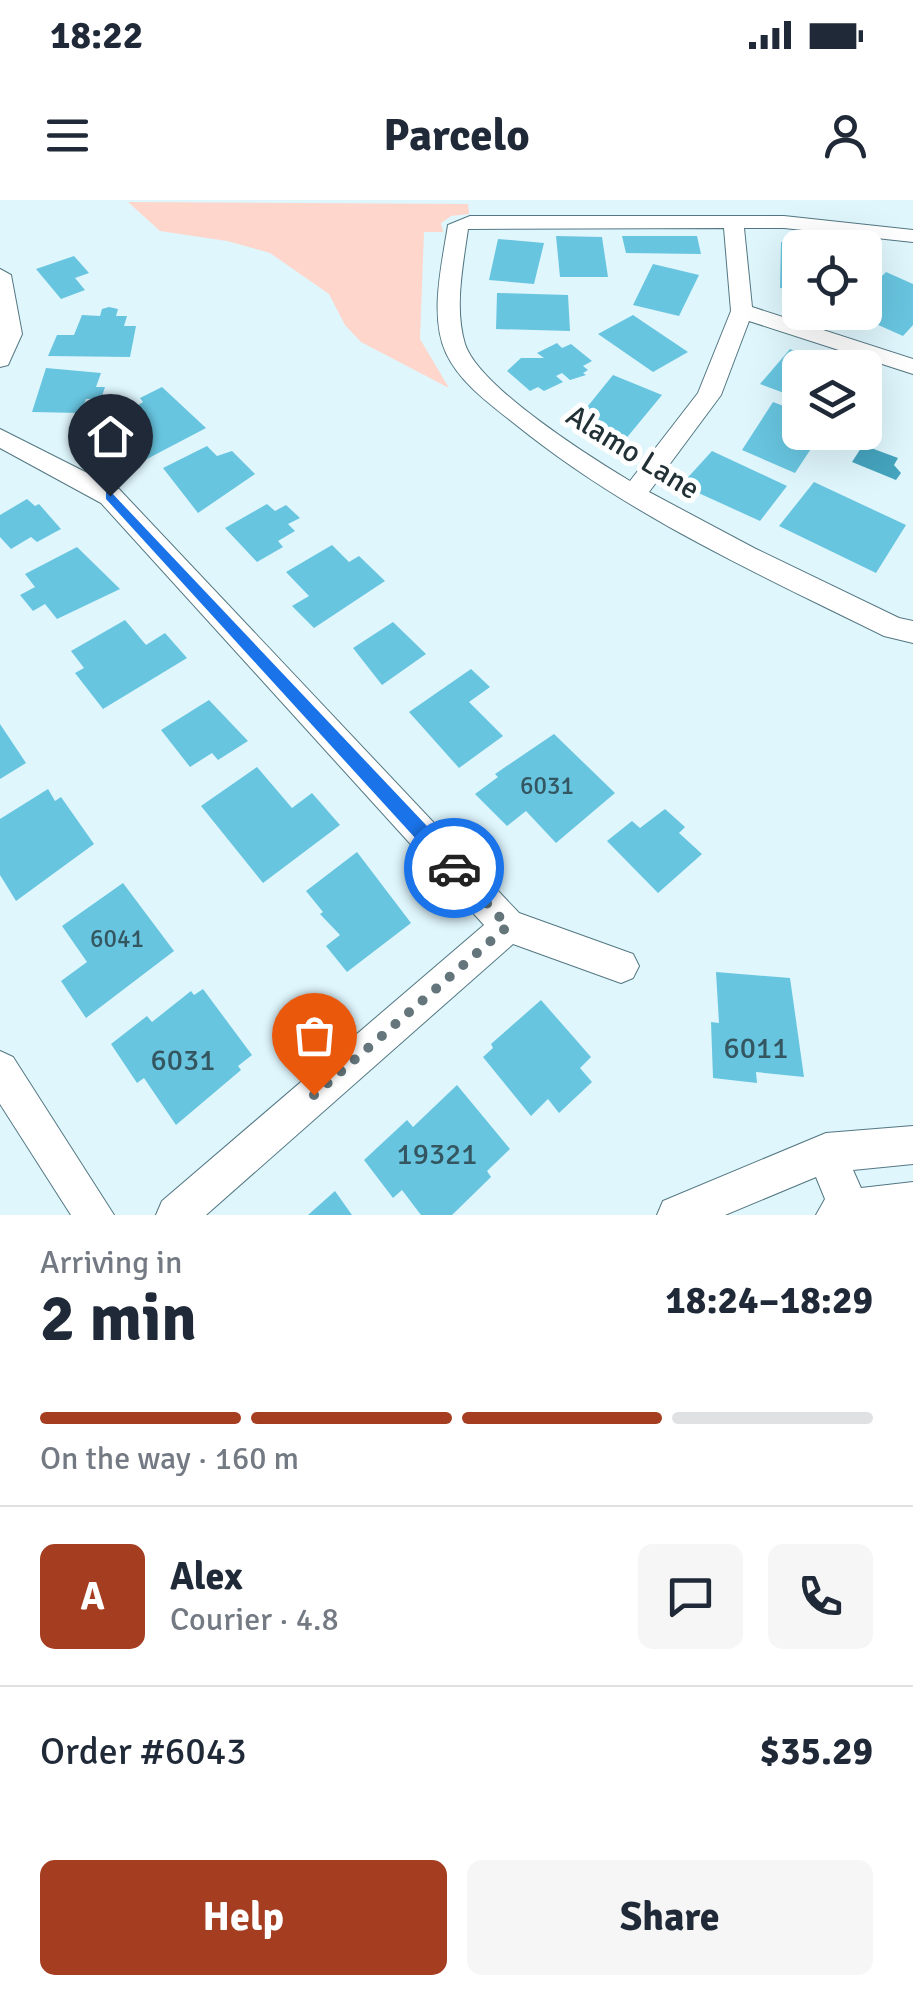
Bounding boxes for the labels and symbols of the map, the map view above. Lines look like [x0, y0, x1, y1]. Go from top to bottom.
pin [68, 394, 153, 497]
street label: Alamo Lane [559, 397, 706, 508]
house number: 6031 [520, 770, 574, 801]
courier [404, 818, 504, 918]
house number: 6041 [90, 923, 144, 954]
pin [272, 993, 357, 1096]
house number: 6011 [724, 1030, 788, 1067]
house number: 6031 [151, 1042, 215, 1079]
house number: 19321 [396, 1136, 478, 1173]

